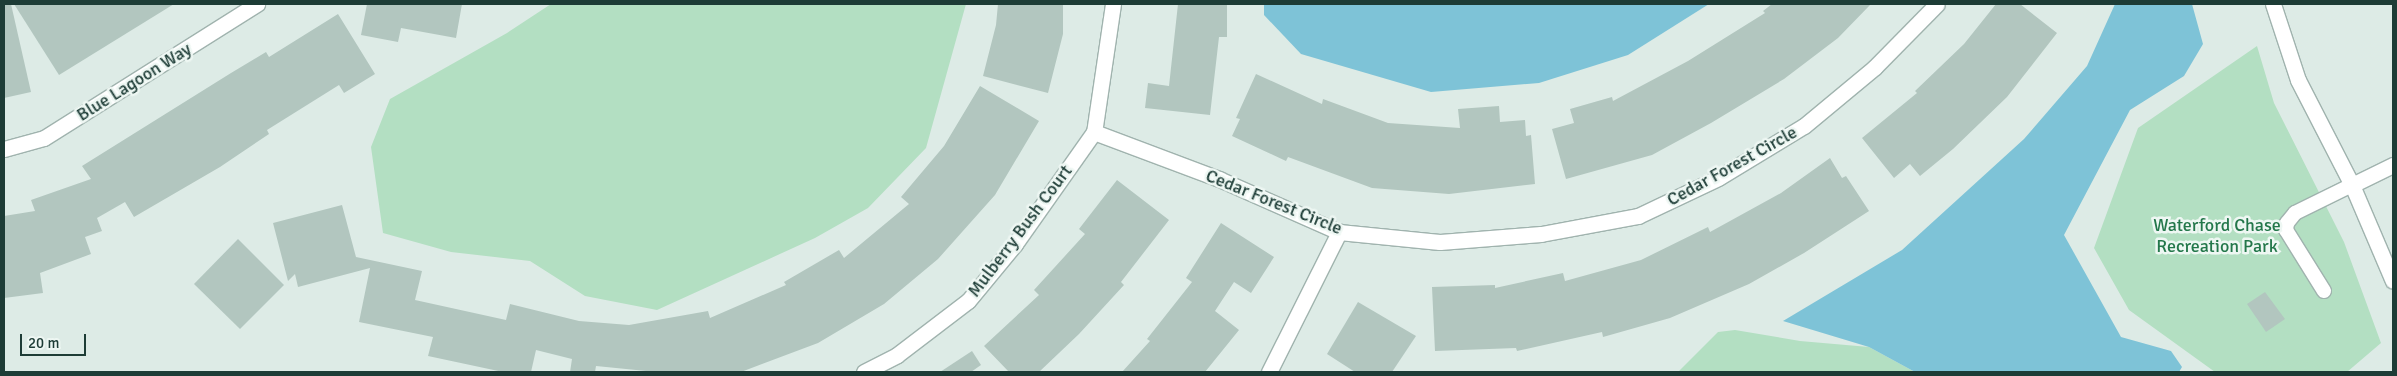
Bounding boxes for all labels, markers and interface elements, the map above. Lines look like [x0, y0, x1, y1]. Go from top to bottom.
street label: Blue Lagoon Way [73, 38, 195, 126]
street label: Cedar Forest Circle [1663, 121, 1801, 211]
street label: Mulberry Bush Court [963, 161, 1077, 301]
street label: Cedar Forest Circle [1203, 165, 1345, 239]
park label: Waterford Chase Recreation Park [2153, 215, 2281, 258]
scale bar [22, 324, 89, 356]
text: 20 m [28, 334, 59, 352]

